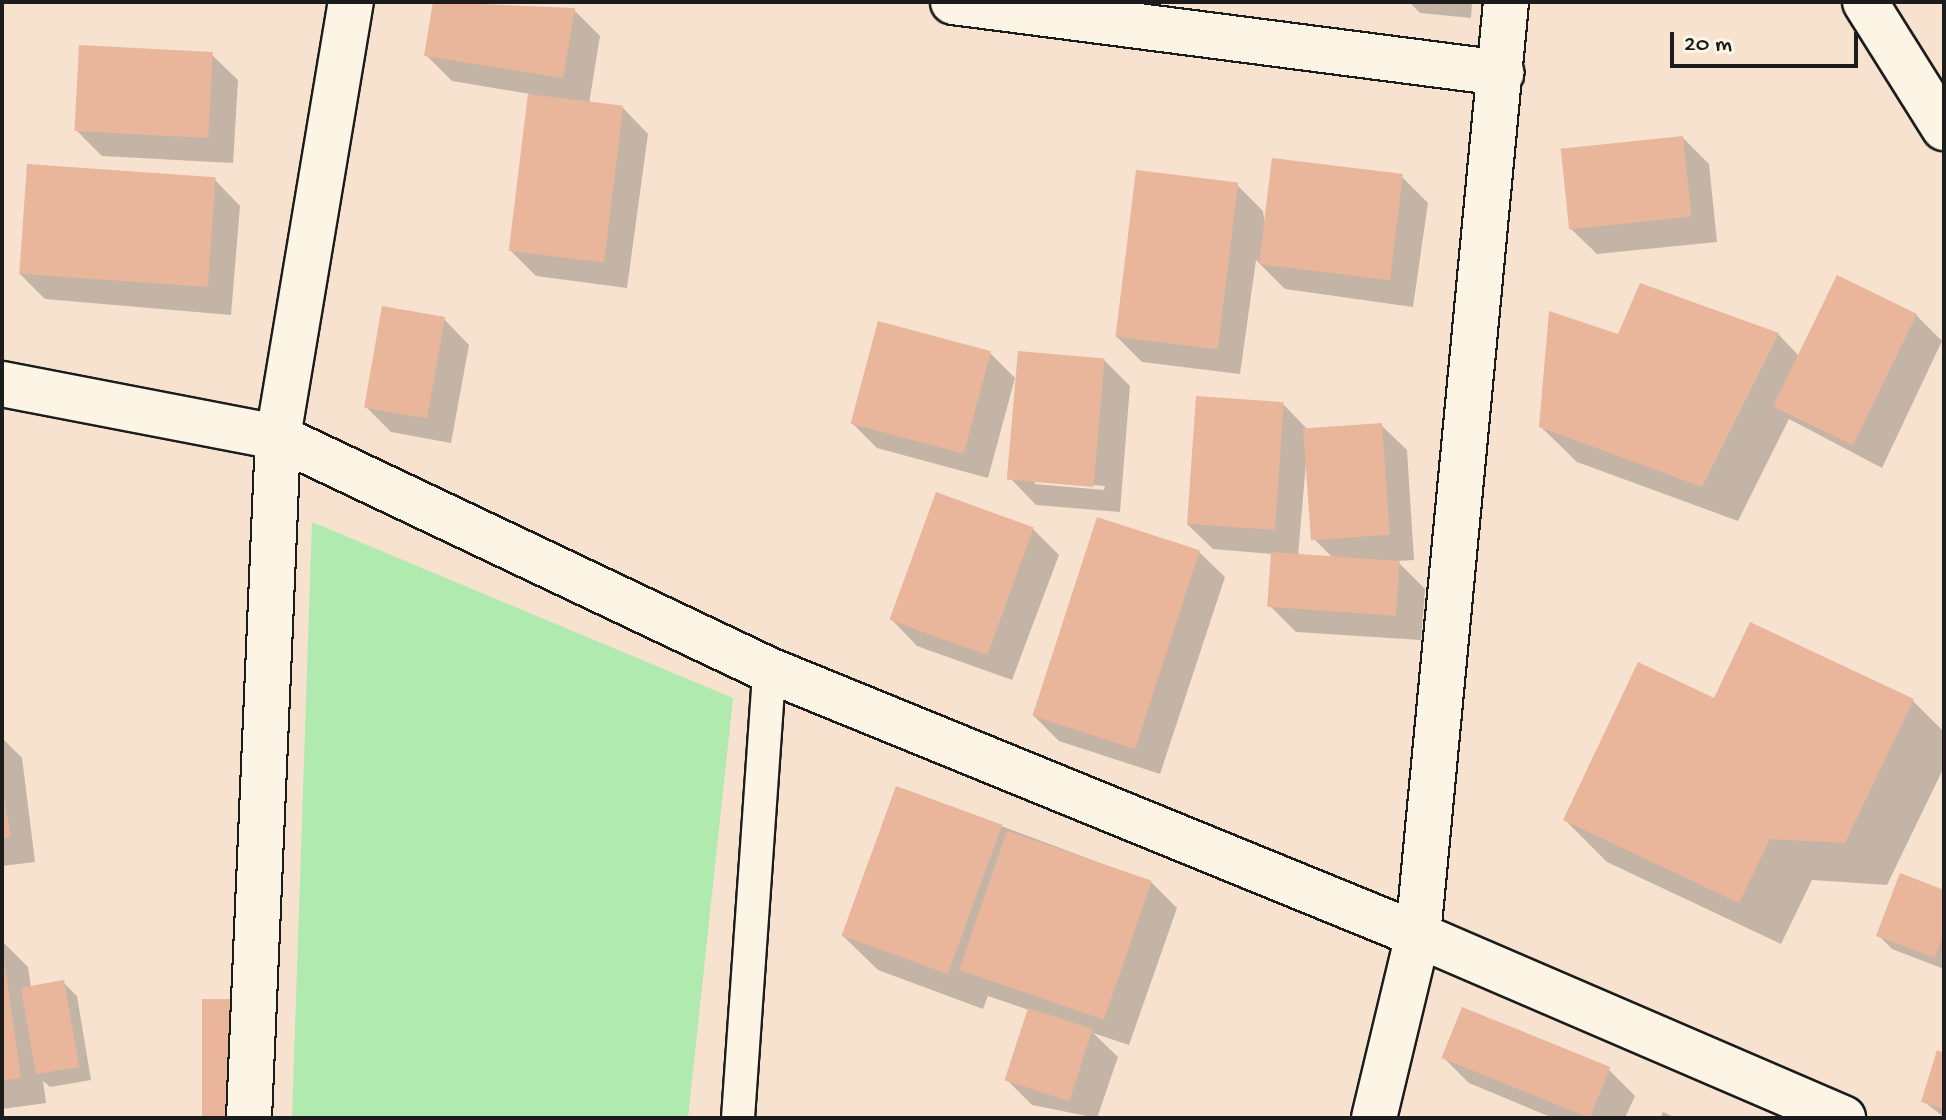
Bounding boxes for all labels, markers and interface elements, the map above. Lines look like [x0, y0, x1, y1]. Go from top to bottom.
scale bar [1674, 16, 1862, 66]
text: 20 m [1684, 31, 1732, 60]

